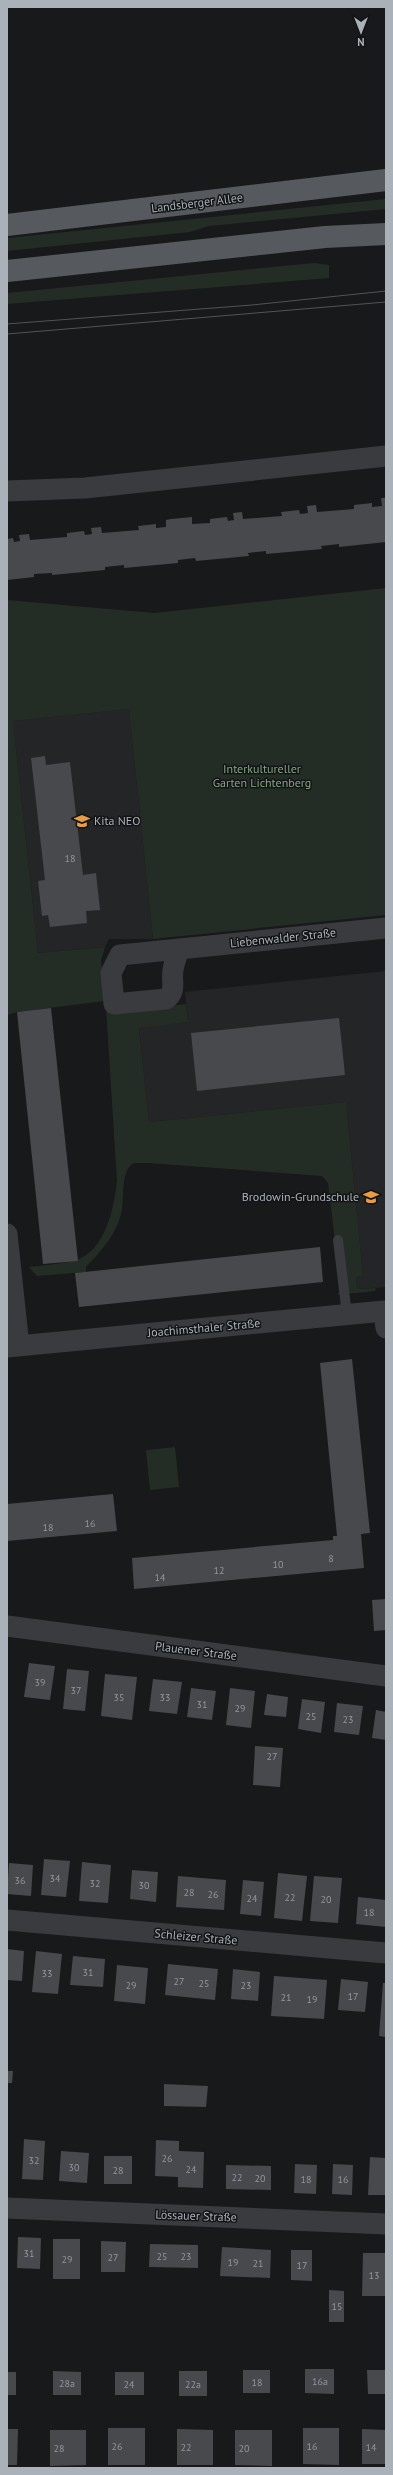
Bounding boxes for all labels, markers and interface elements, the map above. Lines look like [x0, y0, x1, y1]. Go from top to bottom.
north arrow [341, 12, 381, 52]
text: N [357, 35, 365, 49]
street label: Landsberger Allee [150, 189, 244, 216]
park label: Interkultureller Garten Lichtenberg [213, 761, 311, 790]
school or university icon: Kita NEO [73, 812, 91, 830]
place label: Kita NEO [94, 813, 140, 828]
house number: 18 [65, 852, 75, 865]
street label: Liebenwalder Straße [229, 924, 337, 951]
school or university icon: Brodowin-Grundschule [362, 1188, 380, 1206]
place label: Brodowin-Grundschule [242, 1189, 359, 1204]
street label: Joachimsthaler Straße [146, 1315, 261, 1340]
house number: 16 [85, 1517, 95, 1530]
house number: 18 [43, 1521, 53, 1534]
house number: 8 [328, 1552, 334, 1565]
house number: 10 [273, 1558, 284, 1571]
house number: 12 [214, 1564, 224, 1577]
house number: 14 [155, 1571, 166, 1584]
street label: Plauener Straße [154, 1638, 238, 1663]
house number: 39 [35, 1676, 45, 1689]
house number: 37 [71, 1684, 81, 1697]
house number: 35 [114, 1691, 124, 1704]
house number: 33 [160, 1691, 170, 1704]
house number: 31 [197, 1698, 207, 1711]
house number: 29 [235, 1702, 245, 1715]
house number: 25 [306, 1710, 316, 1723]
house number: 23 [343, 1713, 353, 1726]
house number: 27 [267, 1750, 277, 1763]
house number: 34 [50, 1872, 61, 1885]
house number: 36 [15, 1874, 25, 1887]
house number: 32 [90, 1877, 100, 1890]
house number: 30 [139, 1879, 150, 1892]
house number: 28 [184, 1886, 194, 1899]
house number: 26 [208, 1888, 218, 1901]
house number: 22 [285, 1891, 295, 1904]
house number: 24 [247, 1892, 258, 1905]
house number: 20 [321, 1893, 332, 1906]
house number: 18 [364, 1906, 374, 1919]
street label: Schleizer Straße [154, 1925, 238, 1948]
house number: 31 [83, 1966, 93, 1979]
house number: 33 [42, 1967, 52, 1980]
house number: 27 [174, 1975, 184, 1988]
house number: 25 [199, 1977, 209, 1990]
house number: 29 [126, 1979, 136, 1992]
house number: 23 [241, 1979, 251, 1992]
house number: 17 [348, 1990, 358, 2003]
house number: 21 [281, 1991, 291, 2004]
house number: 19 [307, 1993, 317, 2006]
house number: 26 [162, 2152, 172, 2165]
house number: 32 [29, 2154, 39, 2167]
house number: 30 [69, 2161, 80, 2174]
house number: 24 [186, 2163, 197, 2176]
house number: 28 [113, 2164, 123, 2177]
house number: 22 [232, 2171, 242, 2184]
house number: 20 [255, 2172, 266, 2185]
house number: 18 [301, 2173, 311, 2186]
house number: 16 [338, 2173, 348, 2186]
street label: Lössauer Straße [155, 2207, 237, 2224]
house number: 31 [24, 2247, 34, 2260]
house number: 25 [157, 2250, 167, 2263]
house number: 23 [181, 2250, 191, 2263]
house number: 27 [108, 2251, 118, 2264]
house number: 29 [62, 2253, 72, 2266]
house number: 19 [228, 2256, 238, 2269]
house number: 21 [253, 2257, 263, 2270]
house number: 17 [297, 2259, 307, 2272]
house number: 13 [369, 2269, 379, 2282]
house number: 15 [332, 2300, 342, 2313]
house number: 16a [312, 2375, 328, 2388]
house number: 18 [252, 2376, 262, 2389]
house number: 28a [59, 2377, 75, 2390]
house number: 24 [124, 2378, 135, 2391]
house number: 22a [185, 2378, 201, 2391]
house number: 26 [112, 2440, 122, 2453]
house number: 16 [307, 2440, 317, 2453]
house number: 22 [181, 2441, 191, 2454]
house number: 14 [366, 2441, 377, 2454]
house number: 28 [54, 2442, 64, 2455]
house number: 20 [239, 2442, 250, 2455]

